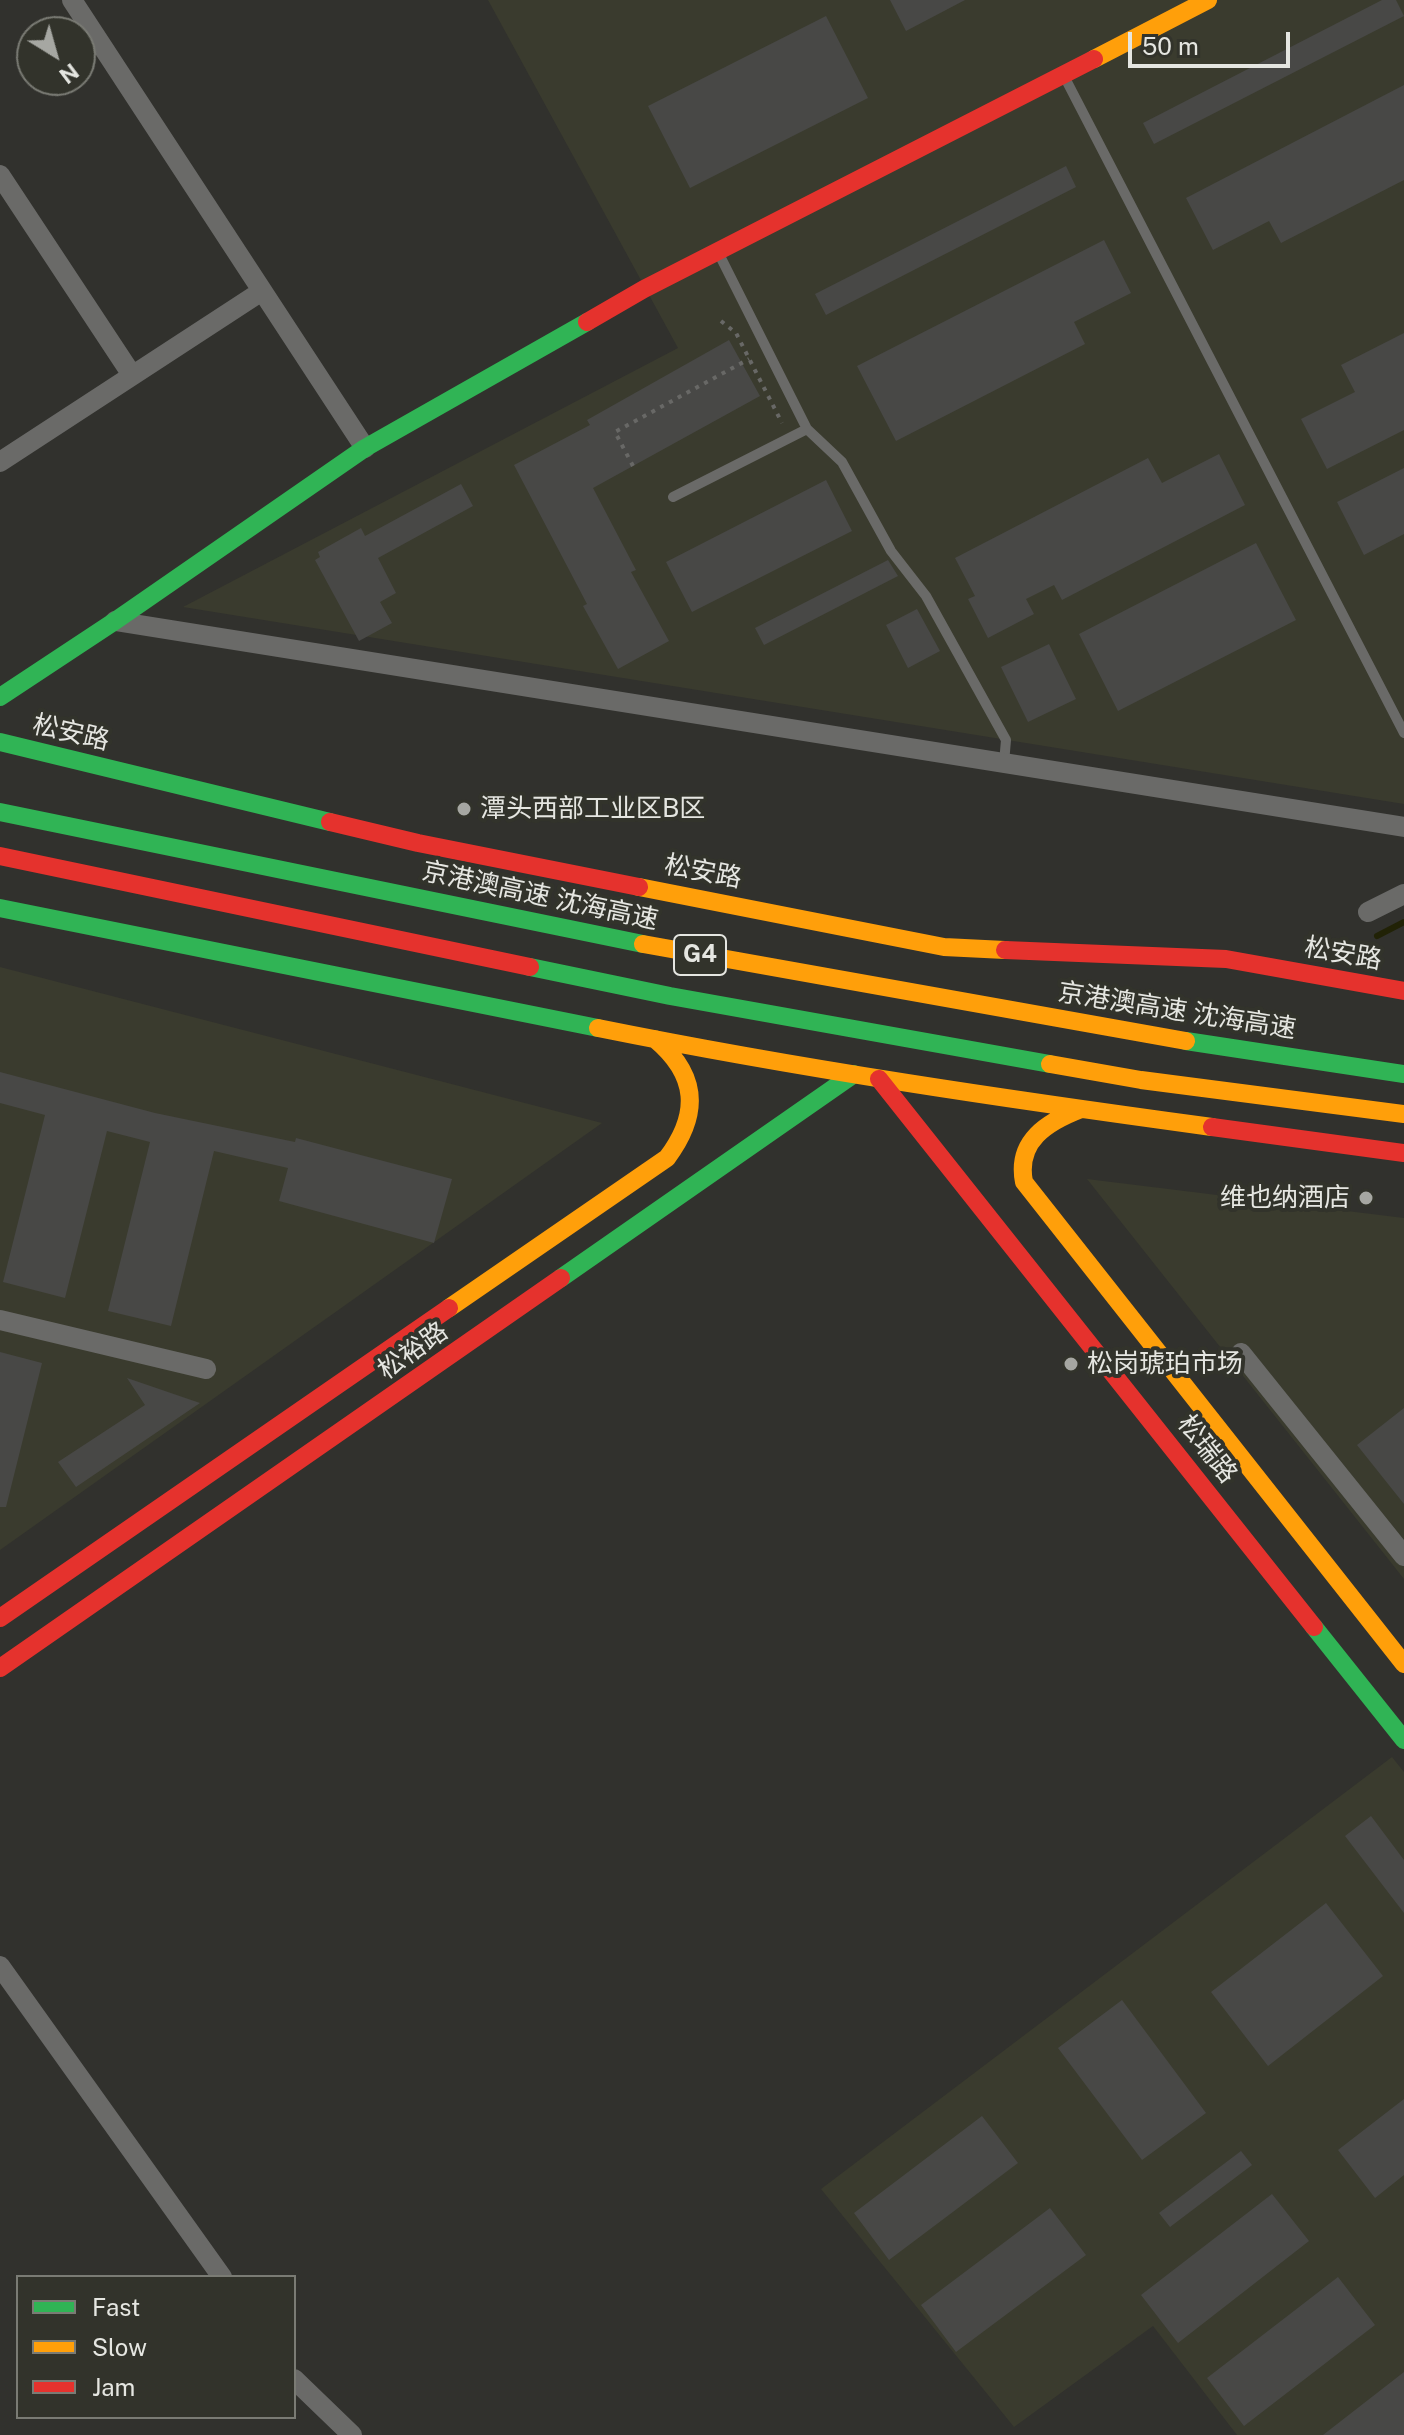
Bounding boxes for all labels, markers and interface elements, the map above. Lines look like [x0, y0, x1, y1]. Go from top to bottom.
north arrow [16, 16, 96, 96]
scale bar [1132, 16, 1294, 66]
text: 50 m [1142, 32, 1199, 60]
text: N [55, 58, 84, 89]
street label: 松安路 [29, 709, 113, 757]
place label: 潭头西部工业区B区 [480, 793, 705, 825]
marker: 潭头西部工业区B区 [455, 800, 473, 818]
street label: 松安路 [662, 849, 744, 895]
street label: 京港澳高速 沈海高速 [419, 856, 661, 936]
street label: 松安路 [1302, 932, 1384, 976]
road number: G4 [674, 935, 726, 975]
street label: 京港澳高速 沈海高速 [1056, 977, 1298, 1045]
place label: 维也纳酒店 [1220, 1182, 1350, 1214]
marker: 维也纳酒店 [1357, 1189, 1375, 1207]
street label: 松裕路 [372, 1316, 454, 1386]
place label: 松岗琥珀市场 [1087, 1348, 1243, 1380]
marker: 松岗琥珀市场 [1062, 1355, 1080, 1373]
street label: 松瑞路 [1171, 1409, 1243, 1489]
legend [16, 2275, 296, 2419]
text: Fast [92, 2293, 140, 2321]
text: Slow [92, 2333, 147, 2361]
text: Jam [92, 2373, 135, 2401]

